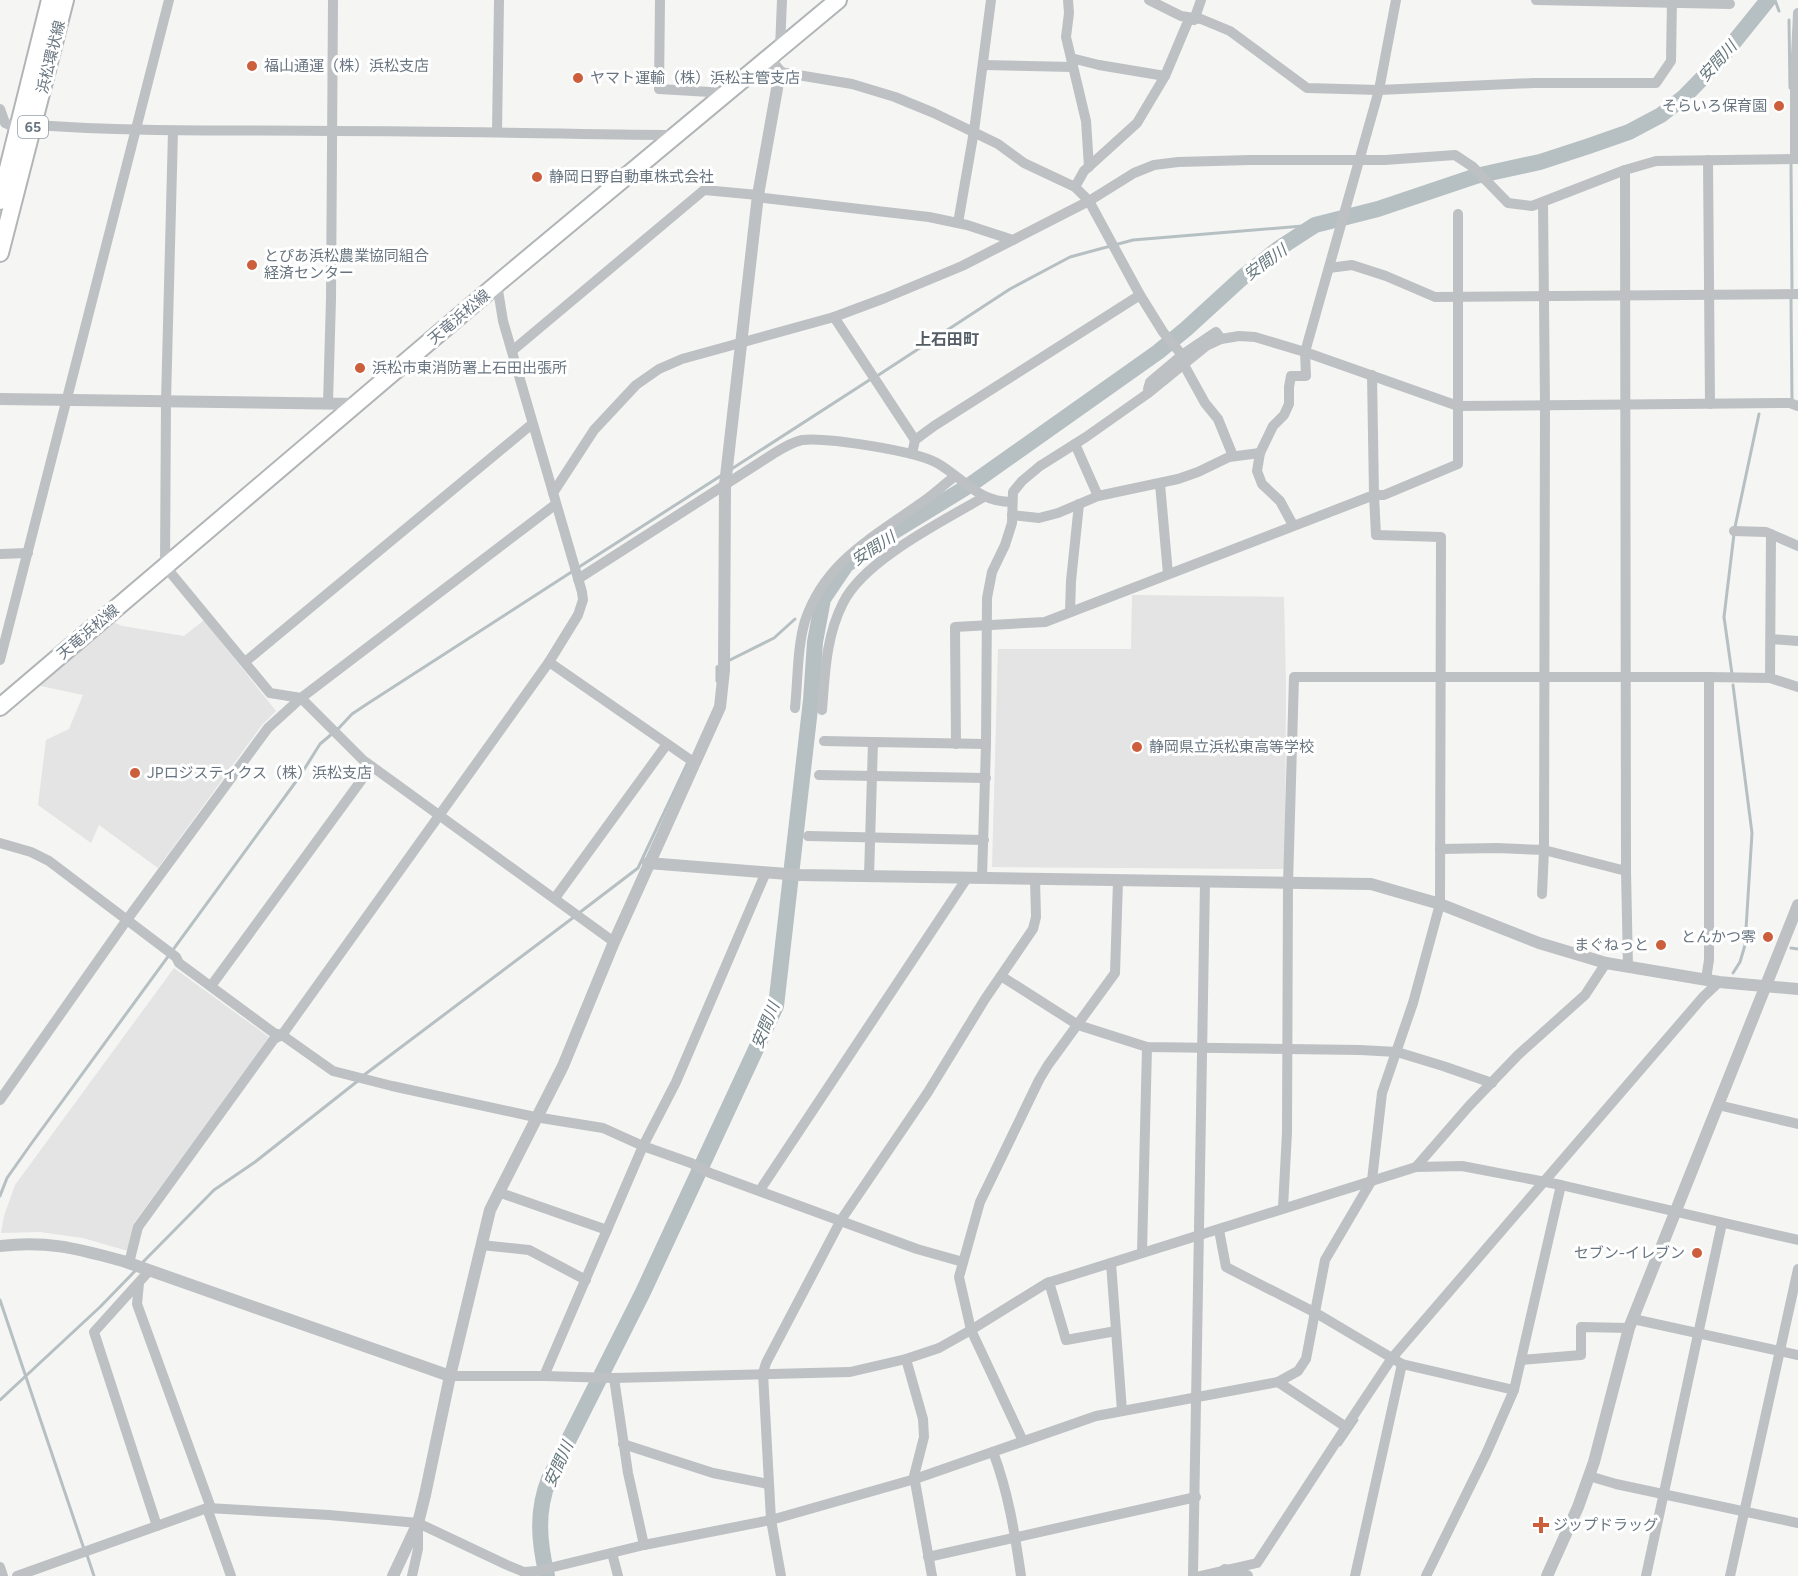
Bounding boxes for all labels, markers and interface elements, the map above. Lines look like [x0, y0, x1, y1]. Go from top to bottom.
street label: 浜松環状線 [33, 18, 69, 96]
water label: 安間川 [1694, 36, 1742, 86]
place label: 福山通運（株）浜松支店 [264, 57, 429, 75]
marker: 福山通運（株）浜松支店 [245, 59, 259, 73]
place label: ヤマト運輸（株）浜松主管支店 [590, 69, 800, 87]
marker: ヤマト運輸（株）浜松主管支店 [571, 71, 585, 85]
place label: そらいろ保育園 [1662, 97, 1767, 115]
marker: そらいろ保育園 [1772, 99, 1786, 113]
road number: 65 [18, 116, 48, 138]
place label: 静岡日野自動車株式会社 [549, 168, 714, 186]
marker: 静岡日野自動車株式会社 [530, 170, 544, 184]
water label: 安間川 [1240, 239, 1292, 284]
place label: とぴあ浜松農業協同組合 経済センター [264, 247, 429, 282]
marker: とぴあ浜松農業協同組合 経済センター [245, 258, 259, 272]
street label: 天竜浜松線 [424, 286, 494, 348]
district label: 上石田町 [915, 330, 979, 349]
place label: 浜松市東消防署上石田出張所 [372, 359, 567, 377]
marker: 浜松市東消防署上石田出張所 [353, 361, 367, 375]
water label: 安間川 [848, 526, 900, 569]
street label: 天竜浜松線 [53, 601, 123, 663]
place label: 静岡県立浜松東高等学校 [1149, 738, 1314, 756]
marker: 静岡県立浜松東高等学校 [1130, 740, 1144, 754]
place label: JPロジスティクス（株）浜松支店 [147, 764, 372, 782]
marker: JPロジスティクス（株）浜松支店 [128, 766, 142, 780]
place label: とんかつ零 [1681, 928, 1756, 946]
marker: とんかつ零 [1761, 930, 1775, 944]
place label: まぐねっと [1574, 936, 1649, 954]
marker: まぐねっと [1654, 938, 1668, 952]
water label: 安間川 [748, 998, 784, 1051]
place label: セブン-イレブン [1574, 1244, 1685, 1262]
marker: セブン-イレブン [1690, 1246, 1704, 1260]
water label: 安間川 [540, 1437, 578, 1490]
place label: ジップドラッグ [1553, 1516, 1658, 1534]
marker: ジップドラッグ [1534, 1518, 1548, 1532]

